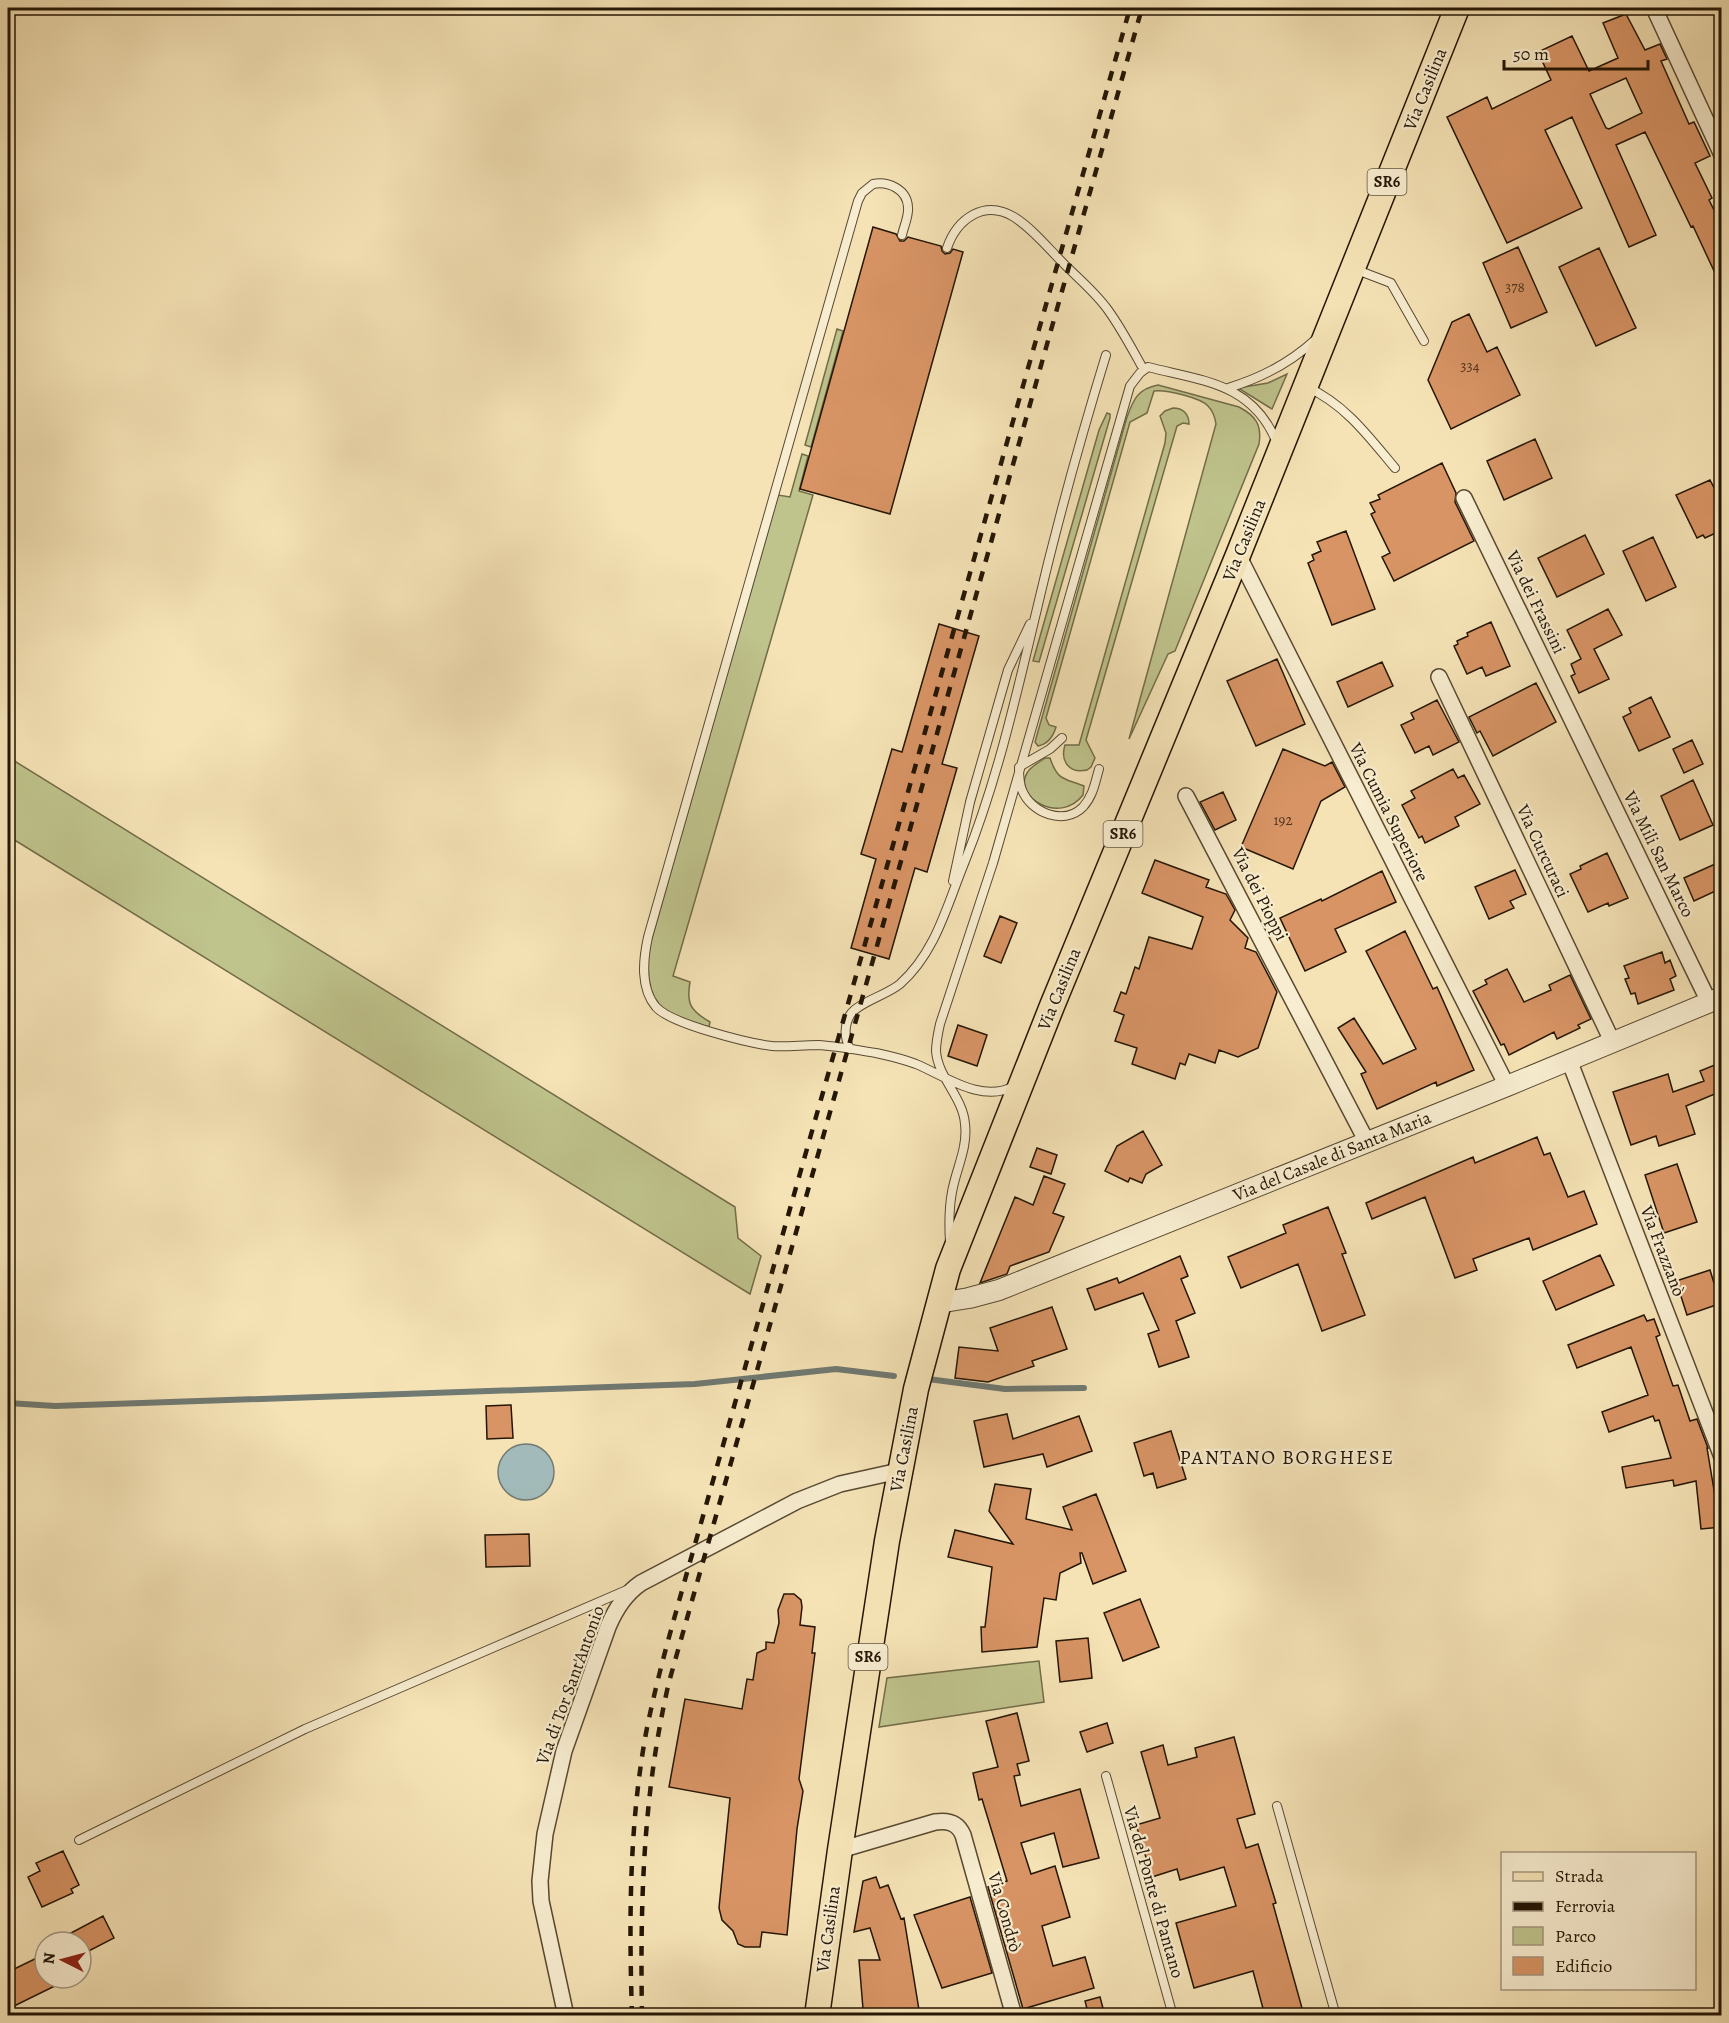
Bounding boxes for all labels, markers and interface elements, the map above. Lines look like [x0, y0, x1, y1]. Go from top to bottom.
scale bar [1504, 33, 1648, 71]
text: 50 m [1513, 42, 1549, 66]
street label: Via Casilina [1397, 44, 1453, 135]
road number: SR6 [1368, 169, 1406, 195]
house number: 378 [1505, 277, 1525, 297]
house number: 334 [1460, 356, 1480, 376]
street label: Via Casilina [1216, 495, 1272, 586]
street label: Via dei Frassini [1500, 545, 1571, 658]
street label: Via Cumia Superiore [1343, 738, 1434, 886]
street label: Via Mili San Marco [1618, 786, 1700, 921]
street label: Via Curcuraci [1511, 800, 1575, 901]
house number: 192 [1273, 810, 1293, 830]
road number: SR6 [1104, 821, 1142, 847]
street label: Via dei Pioppi [1226, 842, 1294, 945]
street label: Via Casilina [1031, 944, 1087, 1035]
street label: Via del Casale di Santa Maria [1228, 1105, 1435, 1207]
street label: Via Frazzanò [1634, 1201, 1691, 1300]
street label: Via Casilina [884, 1403, 924, 1495]
district label: PANTANO BORGHESE [1180, 1444, 1394, 1471]
street label: Via di Tor Sant'Antonio [530, 1602, 610, 1769]
road number: SR6 [848, 1644, 888, 1670]
street label: Via del Ponte di Pantano [1118, 1802, 1190, 1981]
legend [1501, 1852, 1696, 1990]
text: Strada [1555, 1864, 1604, 1888]
street label: Via Condrò [982, 1868, 1028, 1955]
street label: Via Casilina [810, 1884, 846, 1975]
text: Ferrovia [1555, 1894, 1616, 1918]
text: Parco [1555, 1924, 1596, 1948]
north arrow [33, 1930, 93, 1990]
text: N [38, 1951, 61, 1965]
text: Edificio [1555, 1954, 1612, 1978]

